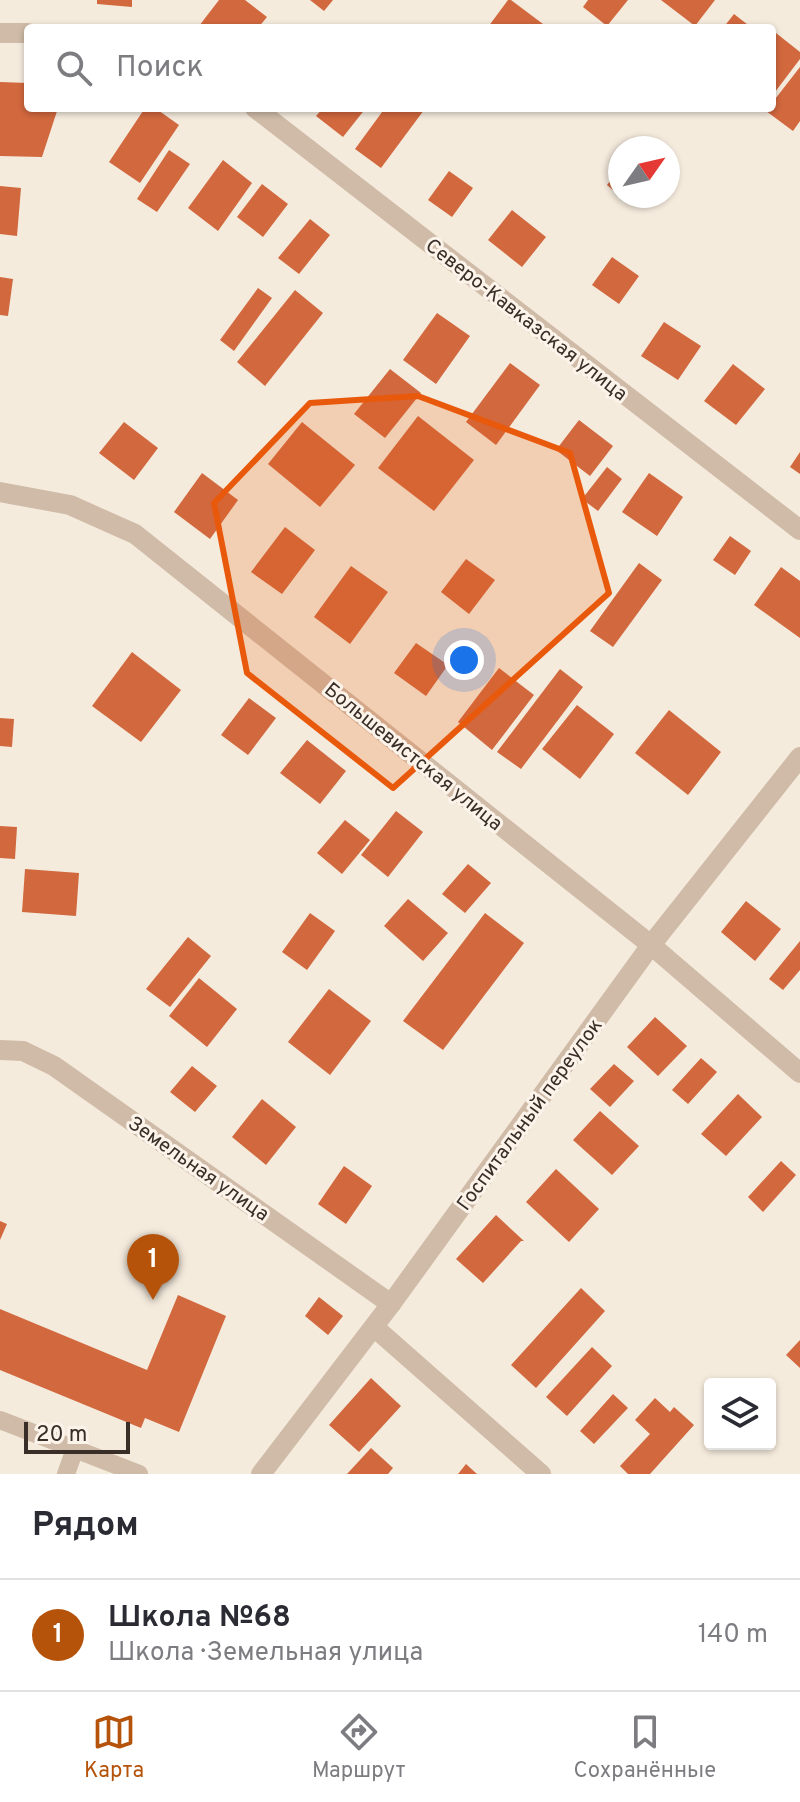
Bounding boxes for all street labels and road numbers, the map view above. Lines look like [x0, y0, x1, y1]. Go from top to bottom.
street label: Северо-Кавказская улица [419, 233, 632, 408]
street label: Большевистская улица [318, 677, 507, 838]
street label: Госпитальный переулок [452, 1014, 609, 1216]
street label: Земельная улица [122, 1111, 274, 1228]

